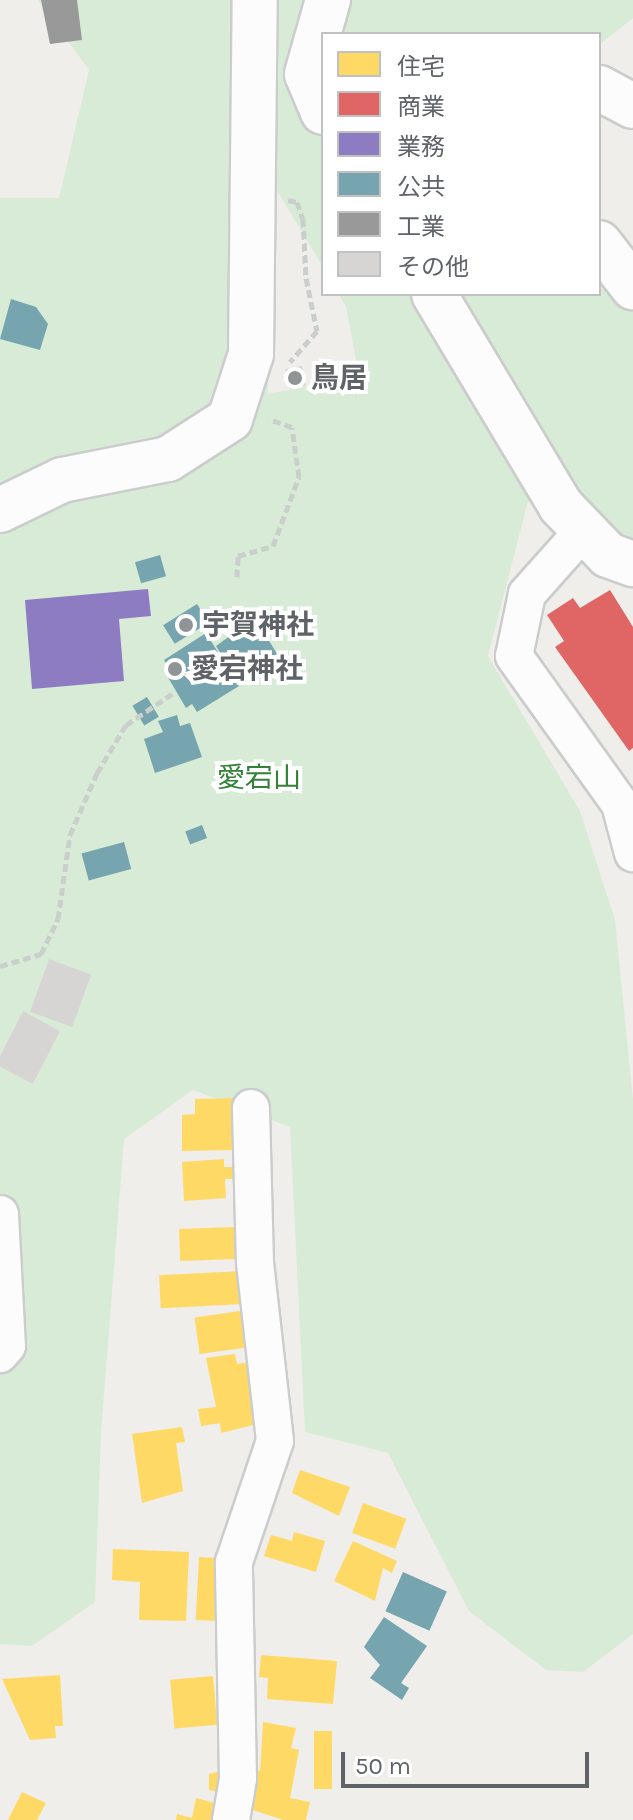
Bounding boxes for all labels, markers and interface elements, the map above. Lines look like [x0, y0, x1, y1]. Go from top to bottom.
legend [321, 32, 601, 296]
text: 住宅 [397, 53, 445, 81]
text: 商業 [397, 93, 445, 121]
text: 業務 [397, 133, 445, 161]
text: 公共 [397, 173, 445, 201]
text: 工業 [397, 213, 445, 241]
text: その他 [397, 253, 469, 281]
place label: 鳥居 [311, 361, 367, 395]
marker: 鳥居 [286, 369, 304, 387]
place label: 宇賀神社 [202, 608, 314, 642]
marker: 宇賀神社 [177, 616, 195, 634]
place label: 愛宕神社 [191, 652, 303, 686]
marker: 愛宕神社 [166, 660, 184, 678]
park label: 愛宕山 [217, 761, 301, 795]
scale bar [345, 1736, 593, 1786]
text: 50 m [355, 1752, 411, 1780]

